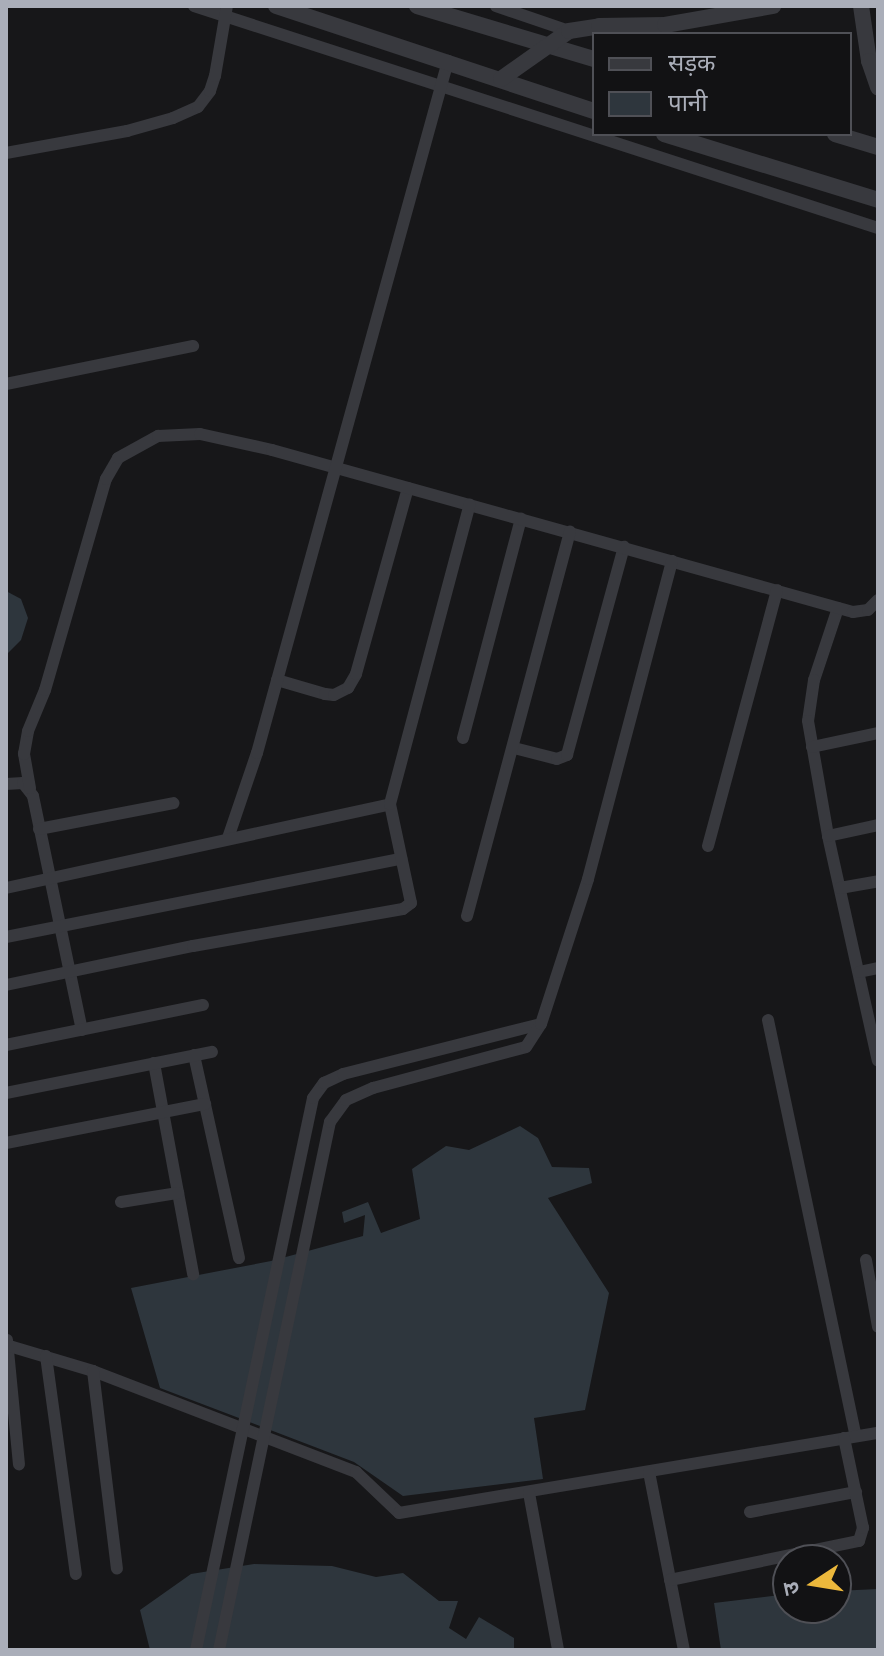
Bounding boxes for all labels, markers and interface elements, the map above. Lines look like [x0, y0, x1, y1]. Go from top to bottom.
legend [592, 32, 852, 136]
text: सड़क [668, 47, 716, 78]
text: पानी [668, 87, 707, 118]
north arrow [772, 1544, 852, 1624]
text: उ [775, 1579, 806, 1598]

